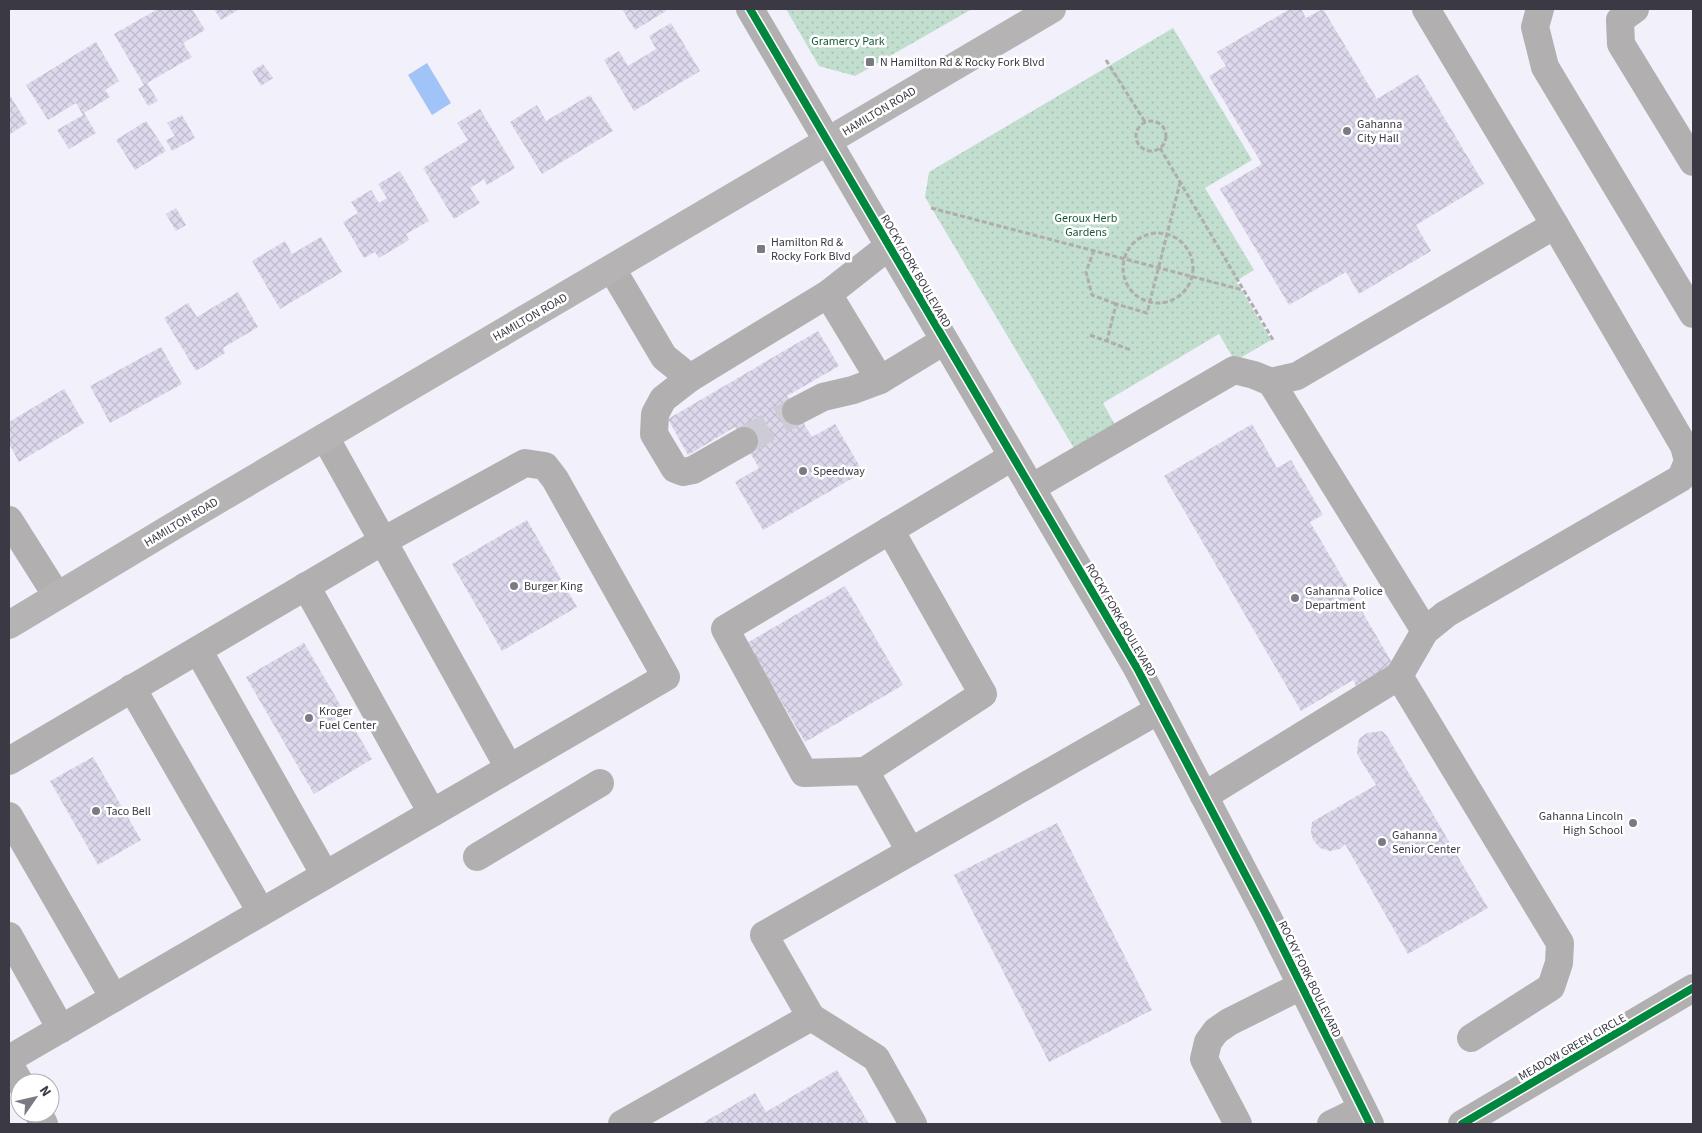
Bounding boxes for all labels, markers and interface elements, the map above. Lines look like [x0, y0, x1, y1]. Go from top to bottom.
park label: Gramercy Park [811, 33, 885, 50]
place label: N Hamilton Rd & Rocky Fork Blvd [880, 54, 1045, 71]
marker: N Hamilton Rd & Rocky Fork Blvd [864, 56, 876, 68]
street label: HAMILTON ROAD [839, 83, 919, 140]
place label: Gahanna City Hall [1357, 116, 1402, 147]
marker: Gahanna City Hall [1341, 125, 1353, 137]
park label: Geroux Herb Gardens [1055, 210, 1118, 241]
street label: ROCKY FORK BOULEVARD [876, 212, 955, 331]
place label: Hamilton Rd & Rocky Fork Blvd [771, 234, 851, 265]
marker: Hamilton Rd & Rocky Fork Blvd [755, 243, 767, 255]
street label: HAMILTON ROAD [490, 289, 571, 346]
place label: Speedway [813, 463, 865, 480]
marker: Speedway [797, 465, 809, 477]
street label: HAMILTON ROAD [141, 494, 221, 551]
street label: ROCKY FORK BOULEVARD [1081, 561, 1160, 680]
place label: Burger King [524, 578, 583, 595]
marker: Burger King [508, 580, 520, 592]
place label: Gahanna Police Department [1305, 583, 1383, 614]
marker: Gahanna Police Department [1289, 592, 1301, 604]
place label: Kroger Fuel Center [319, 703, 377, 734]
marker: Kroger Fuel Center [303, 712, 315, 724]
place label: Taco Bell [106, 803, 151, 820]
marker: Taco Bell [90, 805, 102, 817]
place label: Gahanna Lincoln High School [1539, 808, 1623, 839]
marker: Gahanna Lincoln High School [1627, 817, 1639, 829]
place label: Gahanna Senior Center [1392, 827, 1461, 858]
marker: Gahanna Senior Center [1376, 836, 1388, 848]
street label: ROCKY FORK BOULEVARD [1274, 918, 1345, 1041]
street label: MEADOW GREEN CIRCLE [1515, 1010, 1629, 1085]
north arrow [10, 1073, 60, 1123]
text: N [34, 1082, 56, 1101]

